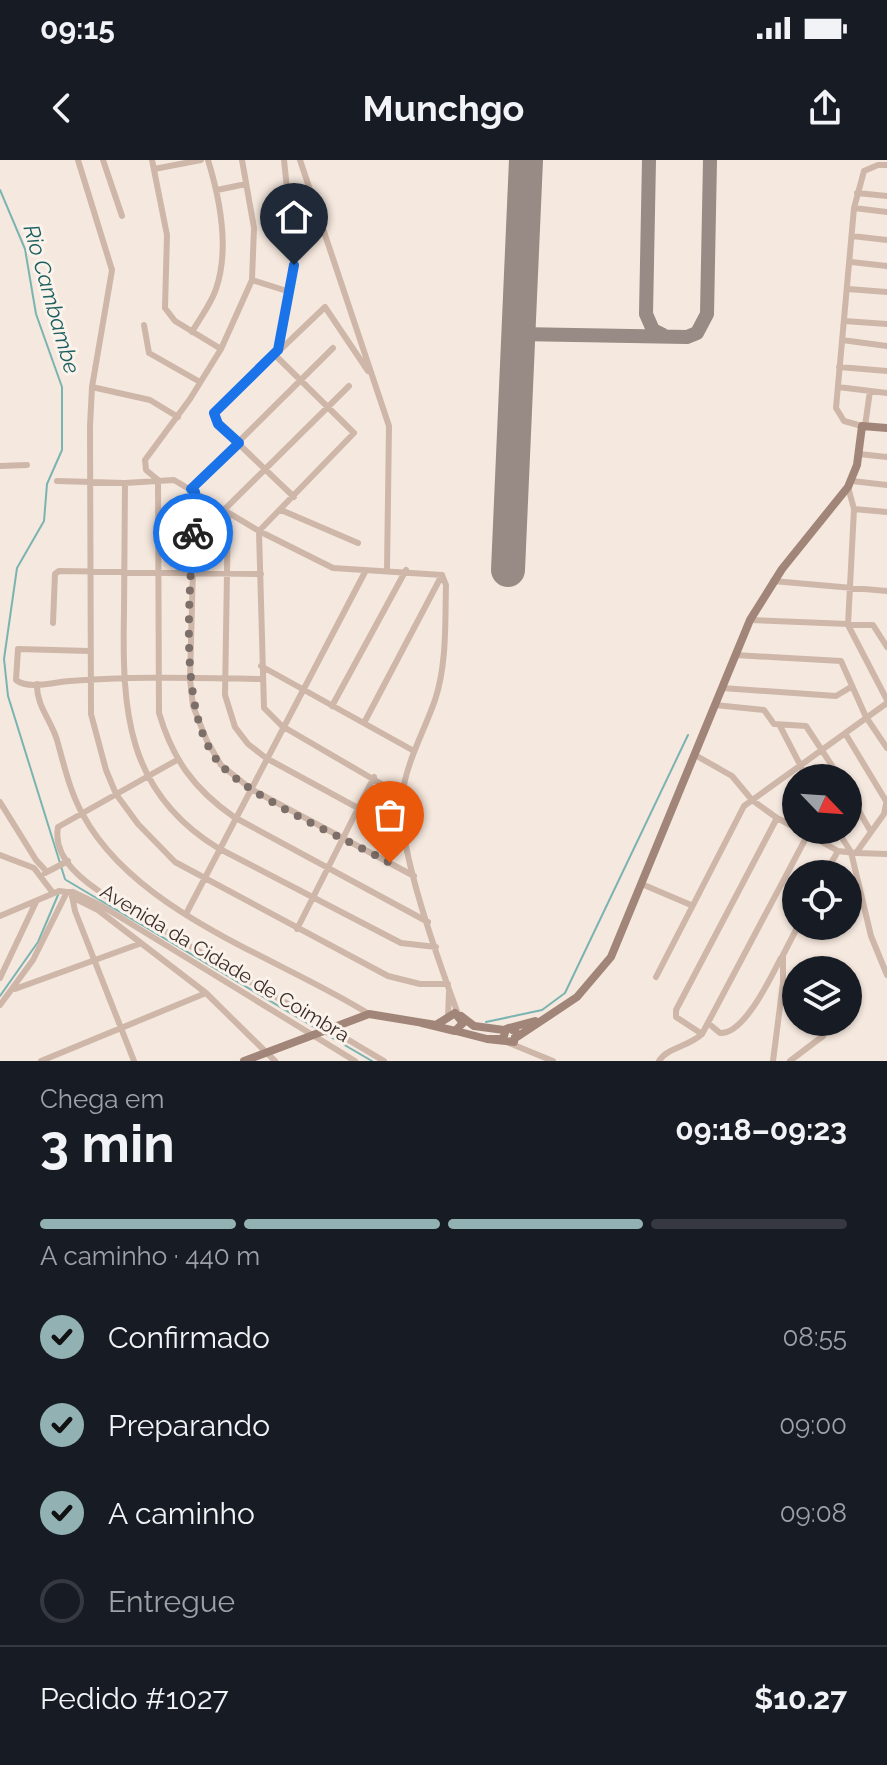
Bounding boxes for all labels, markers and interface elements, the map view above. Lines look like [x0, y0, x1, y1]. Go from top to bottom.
text: 09:15 [40, 11, 115, 46]
icon: back [40, 86, 84, 130]
icon: share [803, 86, 847, 130]
text: Munchgo [363, 87, 524, 129]
pin [260, 183, 328, 265]
icon: home [272, 195, 316, 239]
water label: Rio Cambambe [18, 222, 86, 377]
courier [153, 493, 233, 573]
icon: bike [171, 511, 215, 555]
north arrow [782, 764, 862, 844]
map controls [782, 764, 862, 1036]
pin [356, 781, 424, 863]
icon: bag [368, 793, 412, 837]
button: locate [782, 860, 862, 940]
street label: Avenida da Cidade de Coimbra [96, 879, 354, 1047]
button: layers [782, 956, 862, 1036]
text: Chega em [40, 1084, 164, 1114]
text: 09:18–09:23 [675, 1112, 847, 1147]
text: 3 min [40, 1113, 175, 1174]
text: A caminho · 440 m [40, 1241, 260, 1271]
icon: check [40, 1315, 84, 1359]
text: Confirmado [108, 1320, 270, 1355]
text: 08:55 [782, 1322, 847, 1352]
icon: check [40, 1403, 84, 1447]
text: Preparando [108, 1408, 270, 1443]
text: 09:00 [779, 1410, 847, 1440]
icon: check [40, 1491, 84, 1535]
text: A caminho [108, 1496, 255, 1531]
text: 09:08 [780, 1498, 847, 1528]
text: Entregue [108, 1584, 235, 1619]
text: Pedido #1027 [40, 1681, 229, 1716]
text: $10.27 [754, 1681, 847, 1716]

